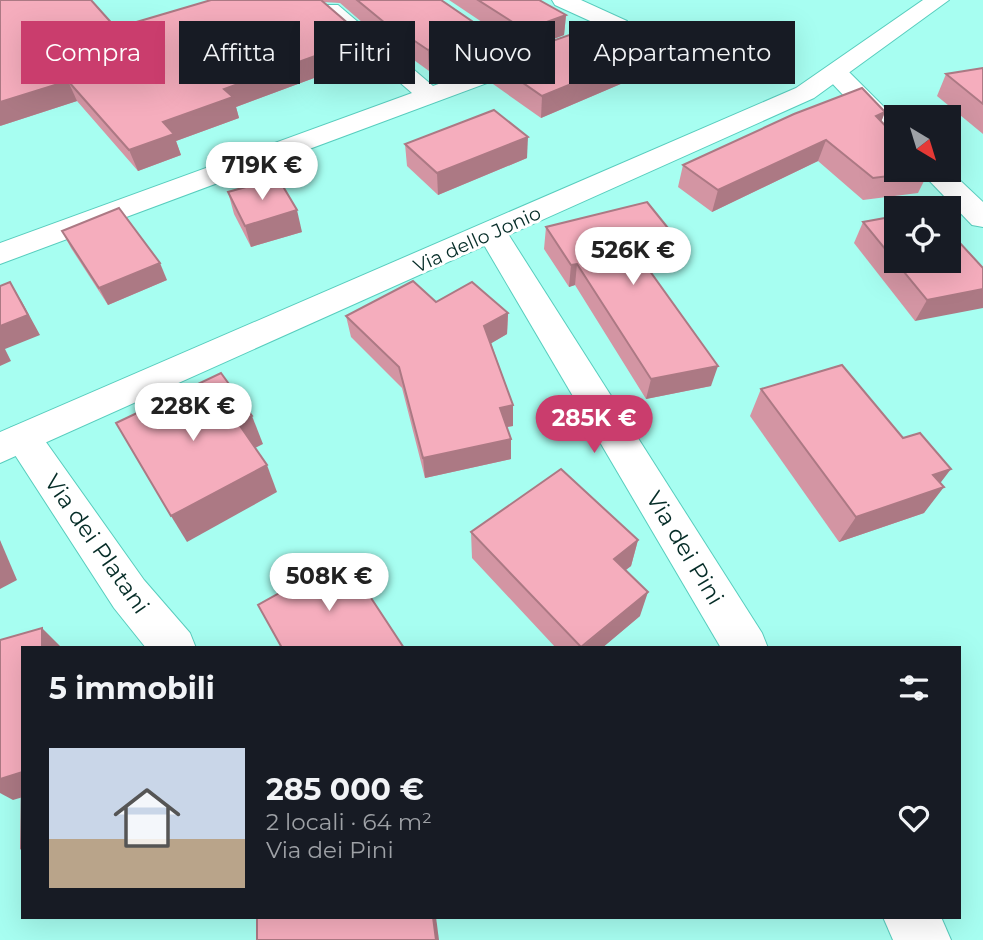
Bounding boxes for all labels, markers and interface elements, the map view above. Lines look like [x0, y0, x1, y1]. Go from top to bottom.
chip: Compra [21, 21, 165, 84]
chip: Affitta [179, 21, 300, 84]
chip: Filtri [314, 21, 415, 84]
chip: Nuovo [429, 21, 555, 84]
chip: Appartamento [569, 21, 795, 84]
north arrow [884, 105, 961, 182]
map controls [884, 105, 961, 273]
pin: 719K € [205, 142, 319, 202]
text: 719K € [222, 151, 302, 179]
button: locate [884, 196, 961, 273]
street label: Via dello Jonio [410, 201, 545, 278]
pin: 526K € [576, 228, 690, 287]
text: 526K € [591, 236, 675, 264]
pin: 228K € [136, 384, 250, 443]
text: 228K € [151, 392, 235, 420]
pin: 285K € [537, 396, 651, 455]
text: 285K € [552, 404, 636, 432]
street label: Via dei Platani [39, 469, 155, 619]
street label: Via dei Pini [640, 486, 730, 610]
pin: 508K € [272, 554, 386, 613]
text: 508K € [286, 562, 372, 590]
icon: filters [895, 669, 933, 707]
text: 5 immobili [49, 670, 215, 707]
text: 285 000 € [266, 771, 424, 808]
icon: home [105, 776, 189, 860]
icon: heart [895, 799, 933, 837]
text: 2 locali · 64 m² [266, 808, 432, 836]
text: Via dei Pini [266, 836, 394, 864]

